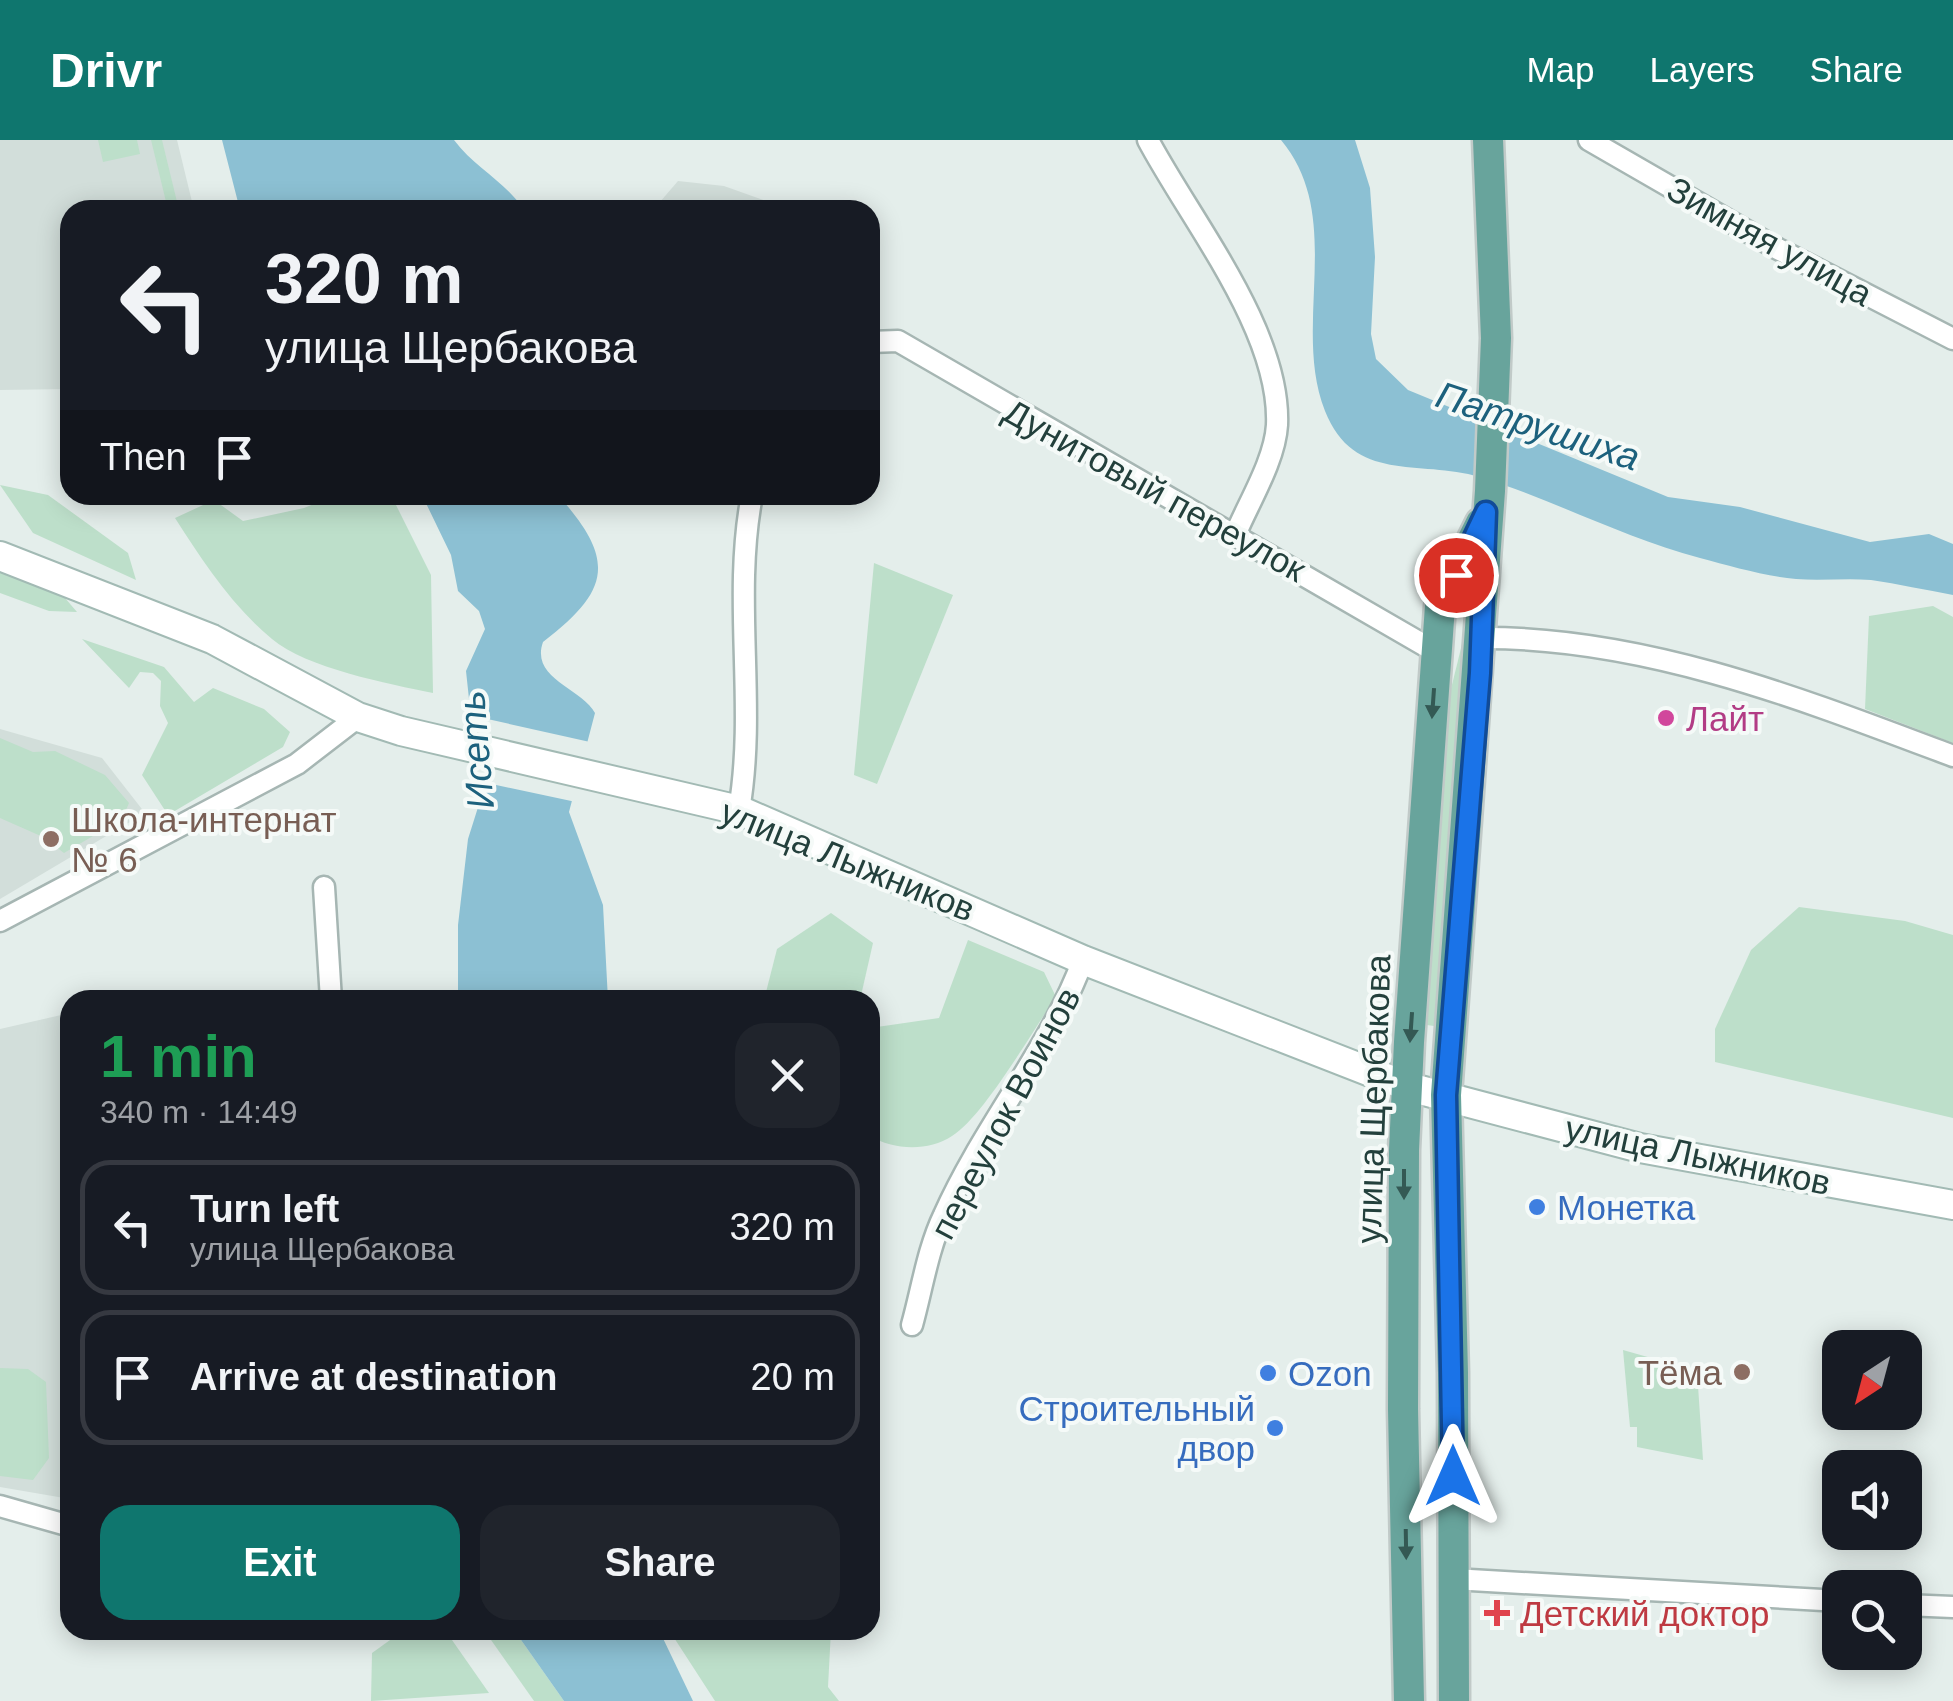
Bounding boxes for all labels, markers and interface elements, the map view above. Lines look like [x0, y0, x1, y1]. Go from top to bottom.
text: Drivr [50, 44, 162, 97]
text: Map [1526, 50, 1595, 89]
text: Layers [1650, 50, 1755, 89]
text: Share [1810, 50, 1903, 89]
street label: Зимняя улица [1661, 169, 1880, 314]
icon: left [100, 240, 230, 370]
text: 320 m [265, 240, 463, 318]
text: улица Щербакова [265, 322, 637, 373]
water label: Патрушиха [1431, 373, 1645, 479]
street label: Дунитовый переулок [998, 391, 1313, 589]
icon: arrive [207, 430, 262, 485]
text: Then [100, 436, 187, 478]
pin [1414, 533, 1499, 618]
icon: arrive [1429, 548, 1484, 603]
one-way arrow [1425, 688, 1441, 720]
water label: Исеть [450, 689, 502, 811]
place label: Лайт [1686, 699, 1764, 738]
marker: Лайт [1655, 707, 1677, 729]
street label: улица Лыжников [715, 791, 981, 929]
place label: Школа-интернат № 6 [71, 800, 337, 879]
marker: Школа-интернат № 6 [40, 828, 62, 850]
street label: улица Щербакова [1348, 953, 1398, 1244]
street label: переулок Воинов [922, 981, 1088, 1245]
one-way arrow [1402, 1012, 1418, 1044]
text: 1 min [100, 1023, 257, 1090]
button: close [735, 1023, 840, 1128]
text: 340 m · 14:49 [100, 1094, 297, 1130]
street label: улица Лыжников [1562, 1108, 1834, 1202]
one-way arrow [1396, 1169, 1412, 1201]
text: Turn left [190, 1188, 339, 1230]
place label: Монетка [1557, 1188, 1696, 1227]
marker: Монетка [1526, 1196, 1548, 1218]
icon: left [105, 1200, 160, 1255]
text: 320 m [729, 1206, 835, 1248]
text: улица Щербакова [190, 1231, 454, 1267]
north arrow [1822, 1330, 1922, 1430]
map controls [1822, 1330, 1922, 1670]
icon: arrive [105, 1350, 160, 1405]
place label: Тёма [1638, 1353, 1723, 1392]
place label: Ozon [1288, 1354, 1372, 1393]
text: Arrive at destination [190, 1356, 557, 1398]
text: 20 m [751, 1356, 835, 1398]
marker: Тёма [1731, 1361, 1753, 1383]
marker: Ozon [1257, 1362, 1279, 1384]
place label: Строительный двор [1019, 1389, 1255, 1468]
marker: Строительный двор [1264, 1417, 1286, 1439]
position arrow [1401, 1424, 1505, 1528]
button: sound [1822, 1450, 1922, 1550]
button: Exit [100, 1505, 460, 1620]
button: Share [480, 1505, 840, 1620]
one-way arrow [1398, 1528, 1414, 1560]
button: search [1822, 1570, 1922, 1670]
place label: Детский доктор [1520, 1594, 1769, 1633]
marker: Детский доктор [1484, 1600, 1510, 1626]

